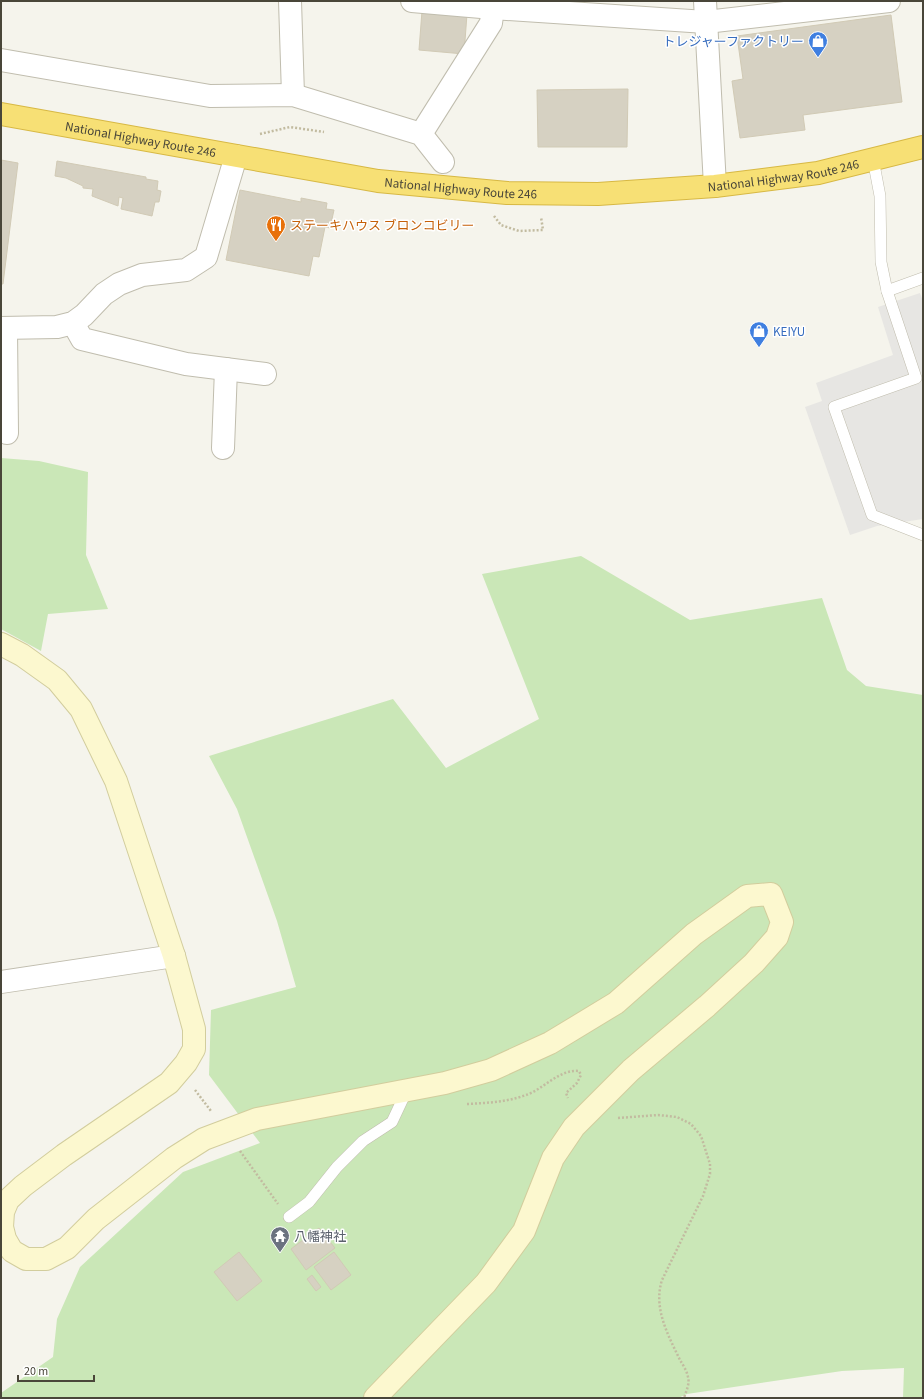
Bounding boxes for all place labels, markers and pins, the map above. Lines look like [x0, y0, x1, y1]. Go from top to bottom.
shop icon: トレジャーファクトリー [807, 30, 829, 58]
place label: トレジャーファクトリー [662, 33, 804, 51]
restaurant icon: ステーキハウス ブロンコビリー [265, 214, 287, 242]
place label: ステーキハウス ブロンコビリー [290, 217, 475, 235]
shop icon: KEIYU [748, 320, 770, 348]
place label: KEIYU [773, 323, 805, 341]
temple icon: 八幡神社 [269, 1225, 291, 1253]
place label: 八幡神社 [294, 1228, 346, 1246]

